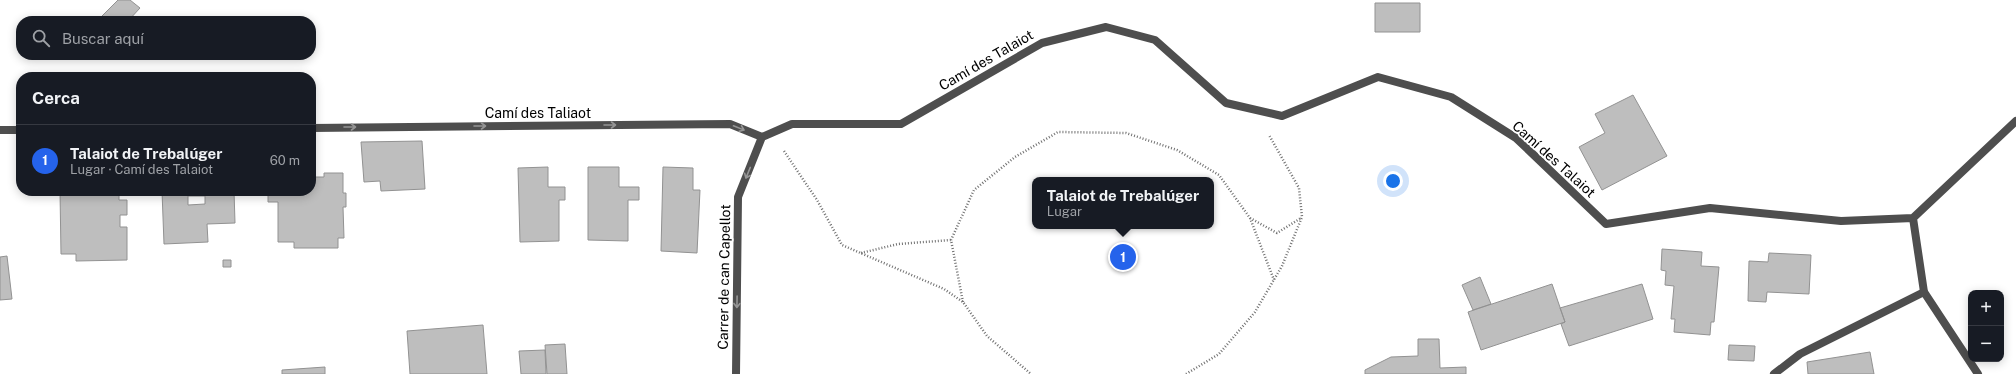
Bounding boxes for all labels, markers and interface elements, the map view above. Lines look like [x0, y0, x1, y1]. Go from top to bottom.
search box [16, 16, 316, 60]
street label: Camí des Talaiot [936, 26, 1036, 94]
icon: search [30, 27, 52, 49]
text: Buscar aquí [62, 30, 144, 47]
text: Cerca [32, 88, 80, 108]
street label: Camí des Taliaot [485, 105, 591, 121]
street label: Camí des Talaiot [1509, 117, 1599, 201]
one-way arrow [603, 121, 616, 129]
one-way arrow [473, 122, 486, 130]
one-way arrow [343, 123, 356, 131]
one-way arrow [733, 125, 745, 132]
text: Talaiot de Trebalúger [70, 145, 222, 162]
text: 1 [42, 153, 48, 168]
text: 60 m [270, 153, 300, 168]
text: Lugar · Camí des Talaiot [70, 162, 213, 177]
one-way arrow [743, 167, 751, 179]
your location [1383, 171, 1403, 191]
popup [1032, 177, 1214, 229]
text: Talaiot de Trebalúger [1047, 187, 1199, 204]
street label: Carrer de can Capellot [715, 204, 733, 350]
text: Lugar [1047, 204, 1082, 219]
pin: 1 [1110, 242, 1136, 272]
map controls [1968, 290, 2004, 362]
button: + [1968, 290, 2004, 326]
one-way arrow [733, 295, 741, 308]
button: − [1968, 326, 2004, 362]

